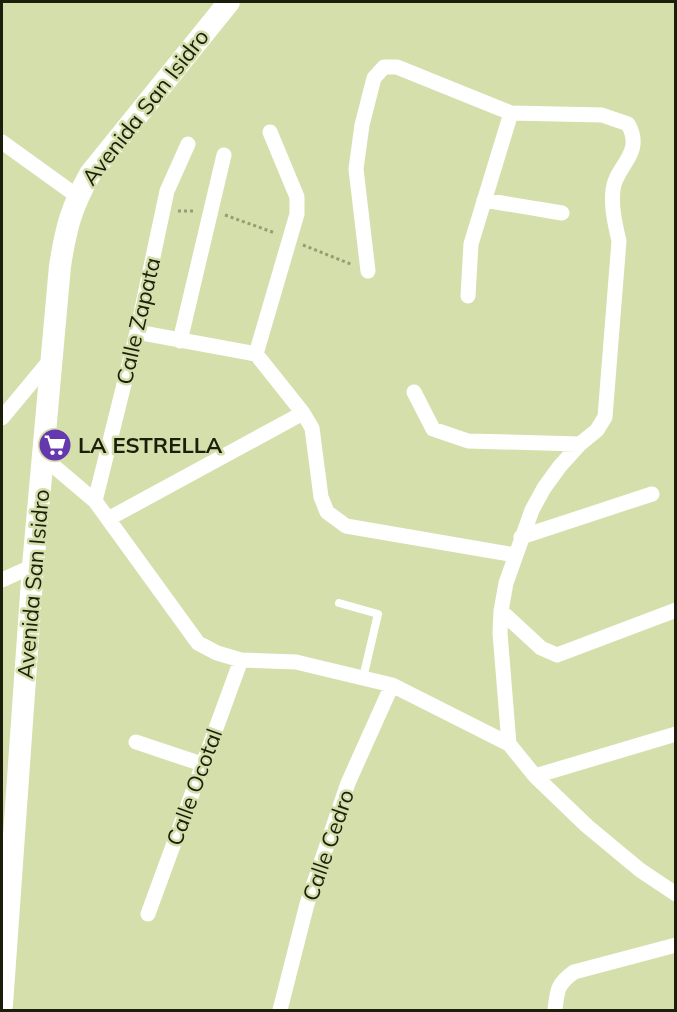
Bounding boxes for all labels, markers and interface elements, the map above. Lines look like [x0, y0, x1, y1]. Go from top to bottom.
street label: Avenida San Isidro [75, 23, 215, 191]
street label: Calle Zapata [110, 255, 166, 387]
supermarket icon: LA ESTRELLA [37, 427, 73, 463]
place label: LA ESTRELLA [78, 431, 223, 459]
street label: Avenida San Isidro [11, 488, 55, 680]
street label: Calle Ocotal [160, 725, 228, 849]
street label: Calle Cedro [296, 786, 360, 904]

